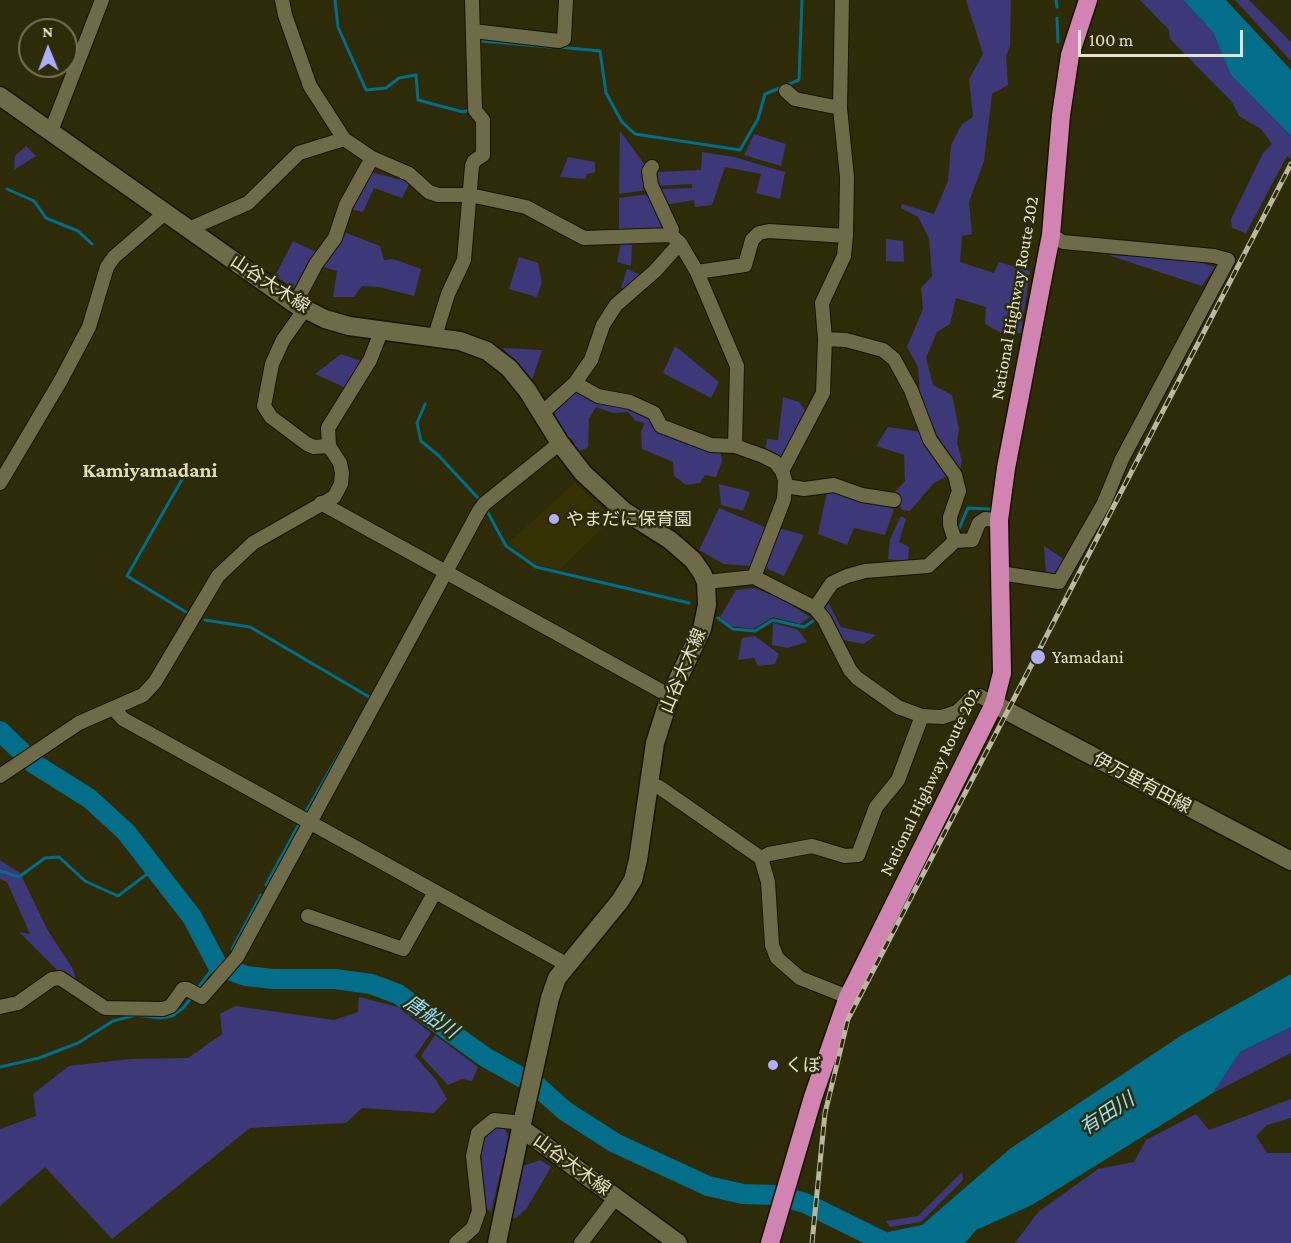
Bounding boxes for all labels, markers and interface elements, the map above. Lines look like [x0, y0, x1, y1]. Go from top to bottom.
north arrow [18, 18, 78, 78]
scale bar [1081, 18, 1246, 56]
text: N [42, 23, 53, 40]
text: 100 m [1089, 30, 1133, 50]
street label: National Highway Route 202 [986, 195, 1044, 401]
street label: 山谷大木線 [226, 250, 314, 318]
district label: Kamiyamadani [82, 458, 218, 484]
place label: やまだに保育園 [566, 508, 692, 530]
marker: やまだに保育園 [547, 512, 561, 526]
street label: 山谷大木線 [655, 625, 711, 717]
place label: Yamadani [1052, 646, 1124, 668]
marker: Yamadani [1029, 648, 1047, 666]
street label: National Highway Route 202 [875, 685, 985, 879]
street label: 伊万里有田線 [1089, 748, 1195, 818]
water label: 唐船川 [399, 990, 463, 1044]
place label: くぼ [785, 1054, 821, 1076]
marker: くぼ [766, 1058, 780, 1072]
water label: 有田川 [1075, 1088, 1139, 1140]
street label: 山谷大木線 [529, 1130, 615, 1200]

